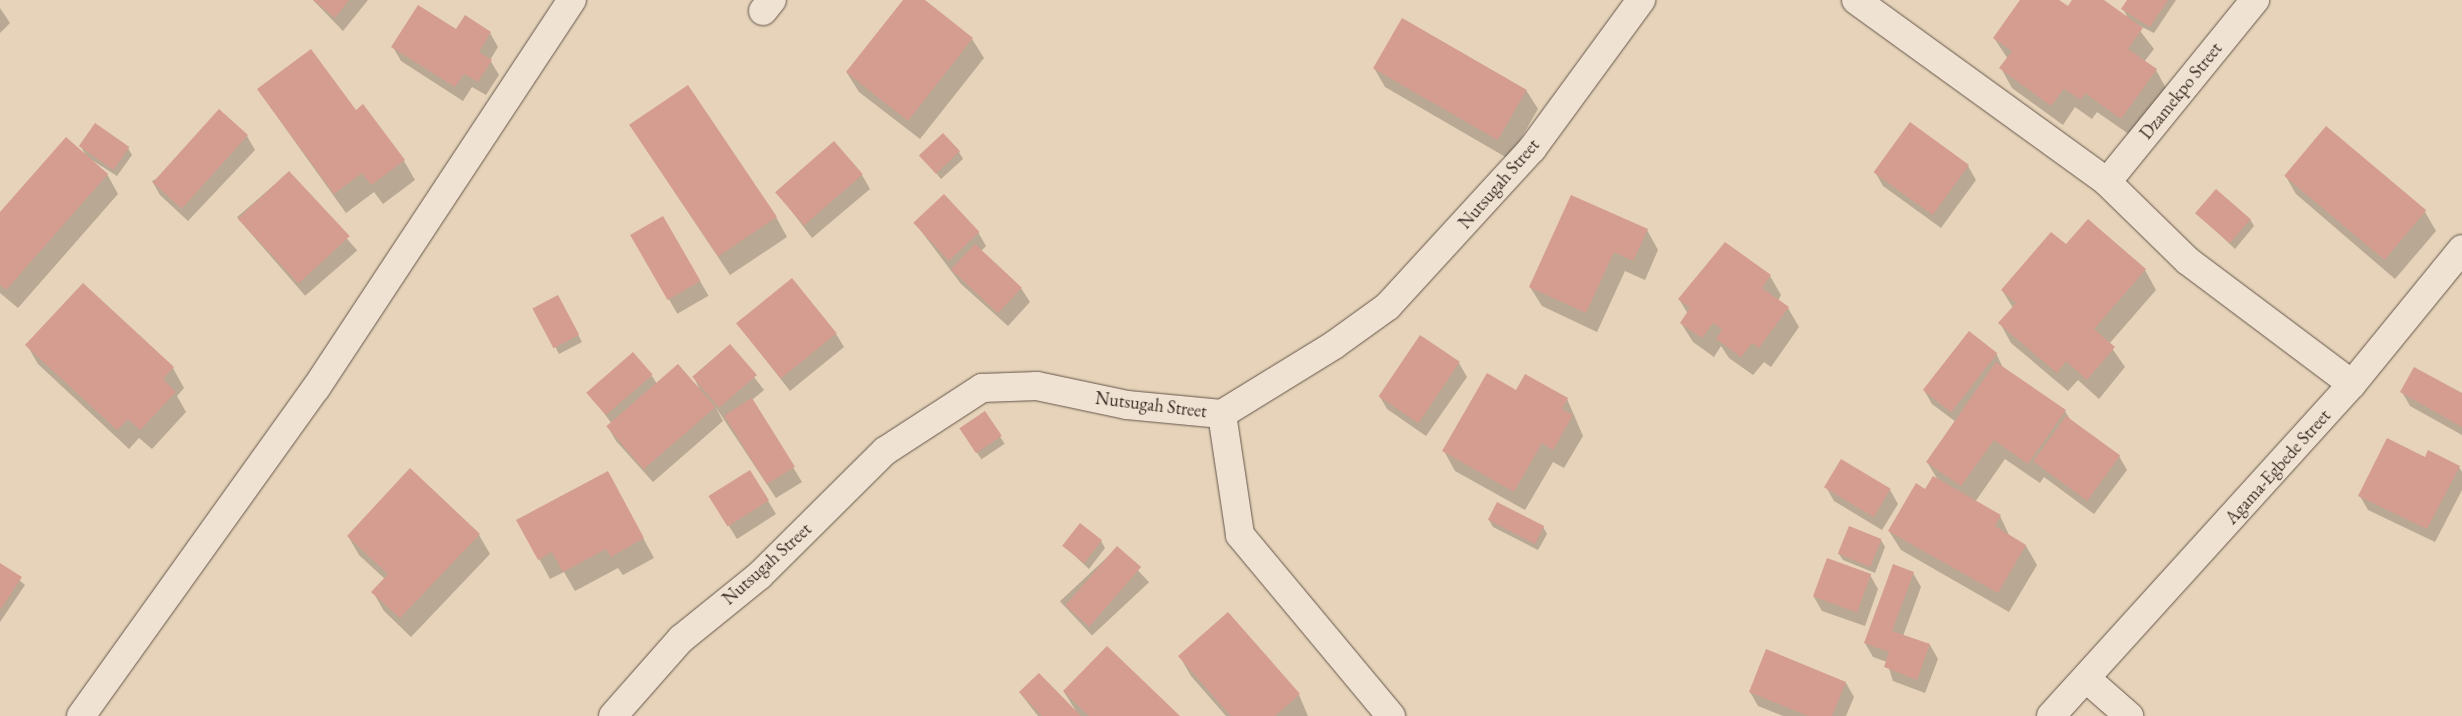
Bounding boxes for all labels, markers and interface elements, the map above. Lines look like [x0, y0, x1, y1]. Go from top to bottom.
street label: Dzamekpo Street [2135, 38, 2227, 144]
street label: Nutsugah Street [1454, 135, 1544, 233]
street label: Nutsugah Street [1094, 387, 1208, 423]
street label: Agama-Egbede Street [2221, 405, 2335, 529]
street label: Nutsugah Street [718, 518, 816, 610]

